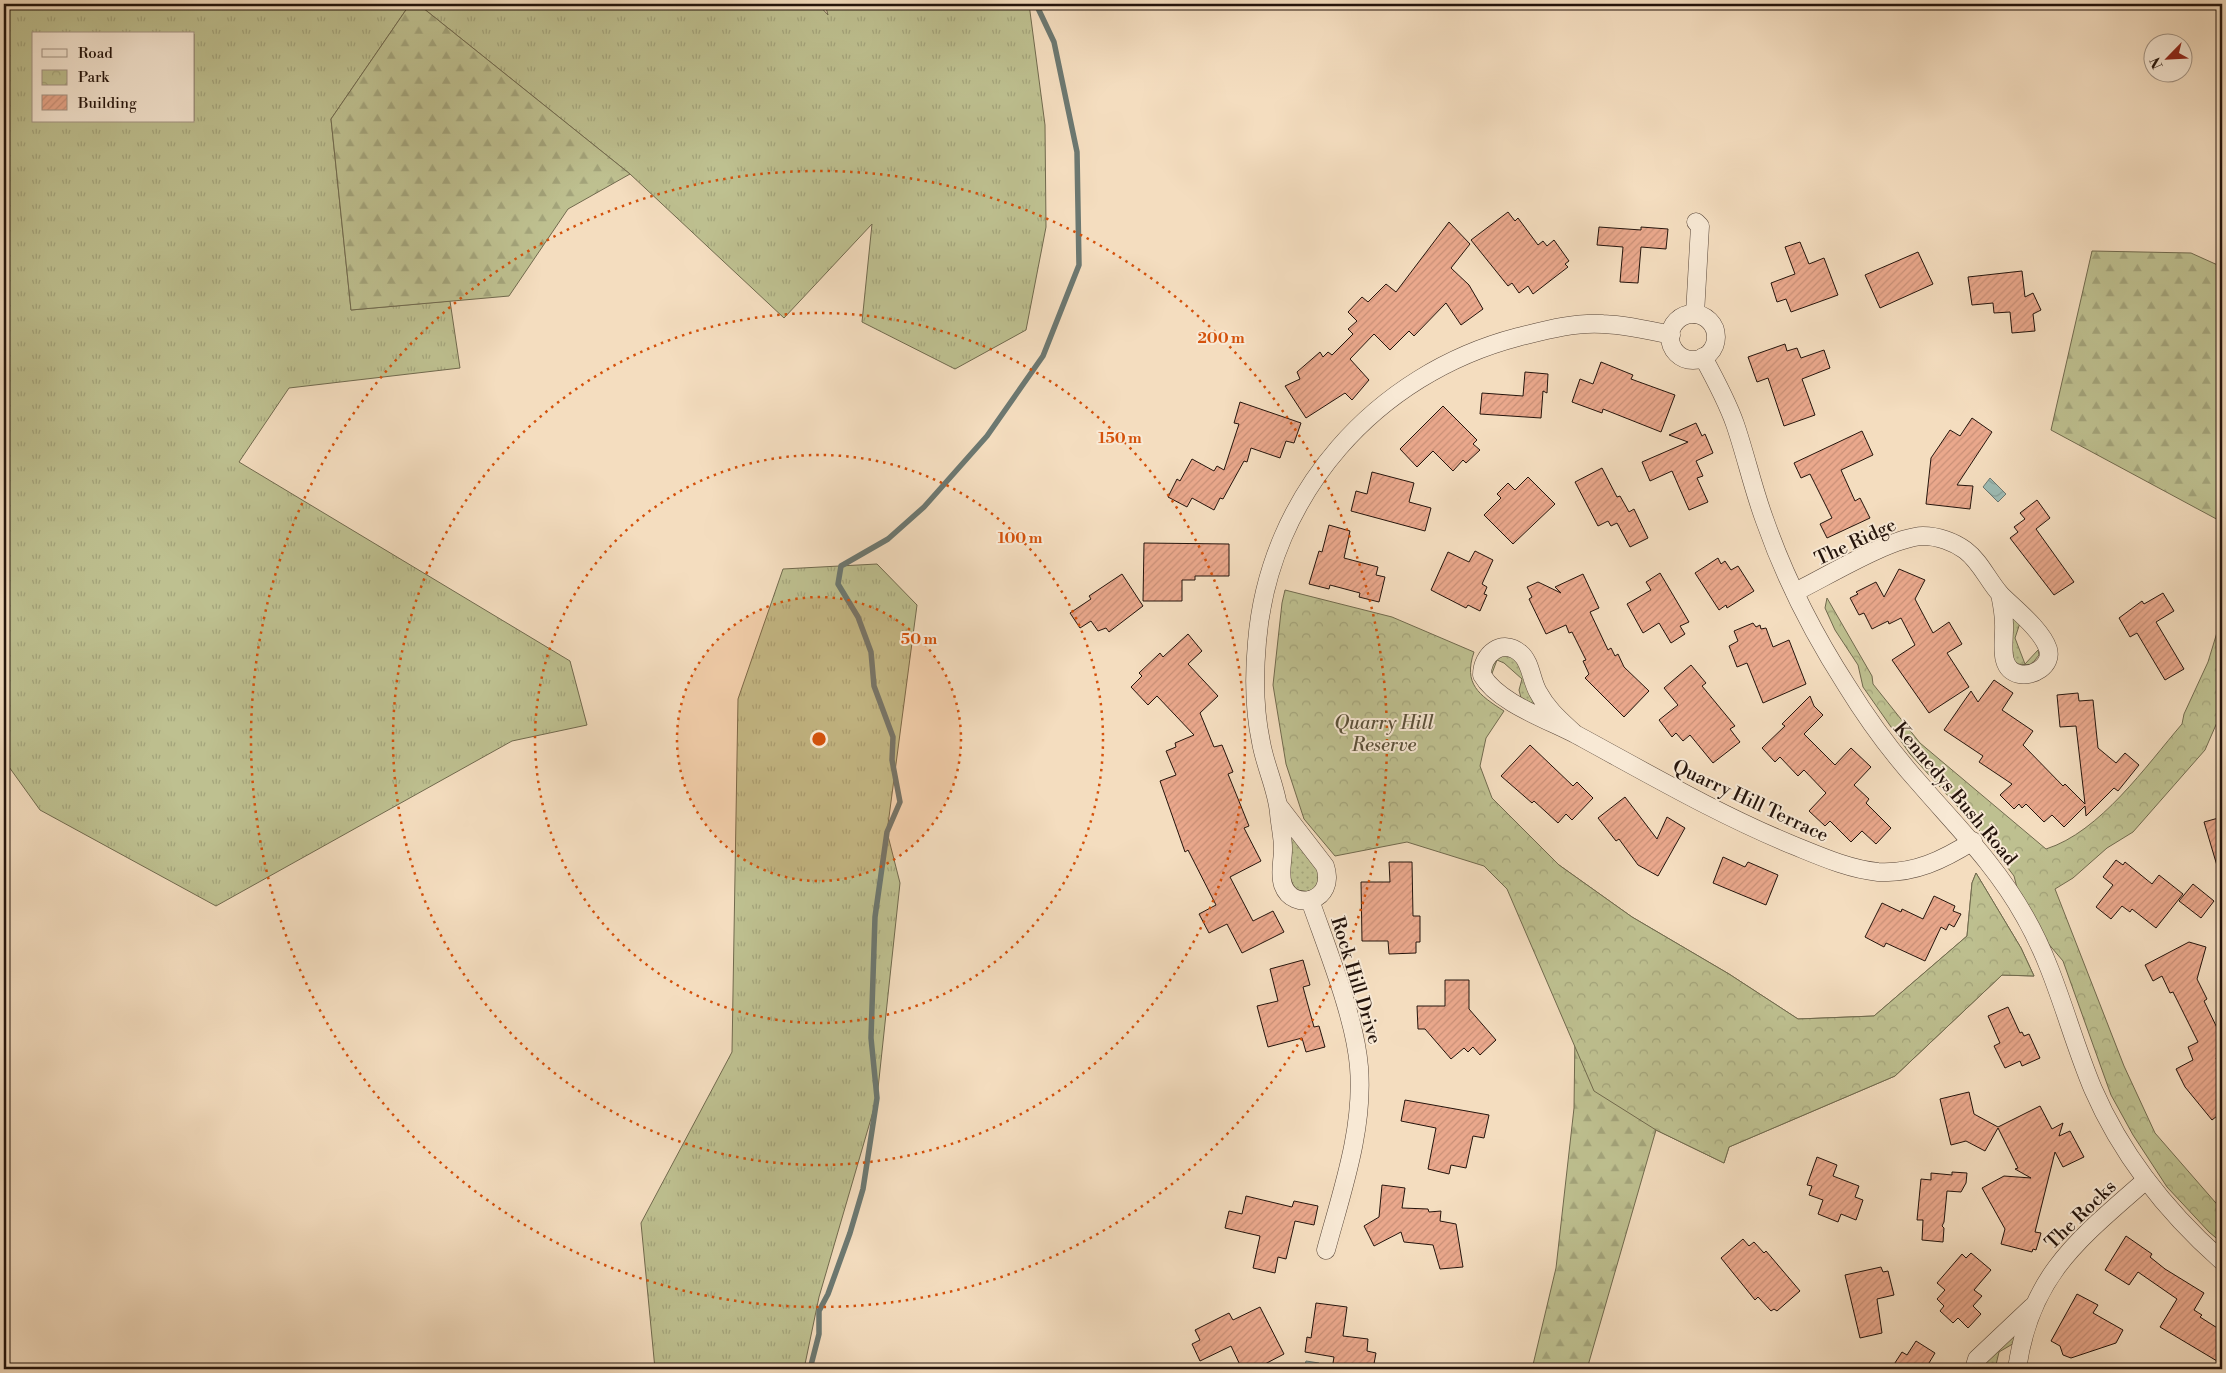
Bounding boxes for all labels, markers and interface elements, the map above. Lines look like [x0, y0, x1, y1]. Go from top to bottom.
legend [32, 32, 195, 122]
north arrow [2144, 32, 2194, 82]
text: Road [78, 44, 113, 63]
text: N [2147, 54, 2168, 72]
text: Park [78, 68, 110, 87]
text: Building [77, 94, 137, 113]
text: 200 m [1197, 329, 1245, 348]
text: 150 m [1098, 429, 1142, 448]
street label: The Ridge [1811, 513, 1900, 571]
text: 100 m [998, 529, 1043, 548]
text: 50 m [901, 630, 937, 649]
park label: Quarry Hill Reserve [1334, 711, 1434, 757]
street label: Kennedys Bush Road [1888, 717, 2022, 870]
centre of rings [810, 730, 828, 748]
street label: Quarry Hill Terrace [1669, 754, 1832, 848]
street label: Rock Hill Drive [1325, 914, 1387, 1047]
street label: The Rocks [2040, 1175, 2121, 1255]

